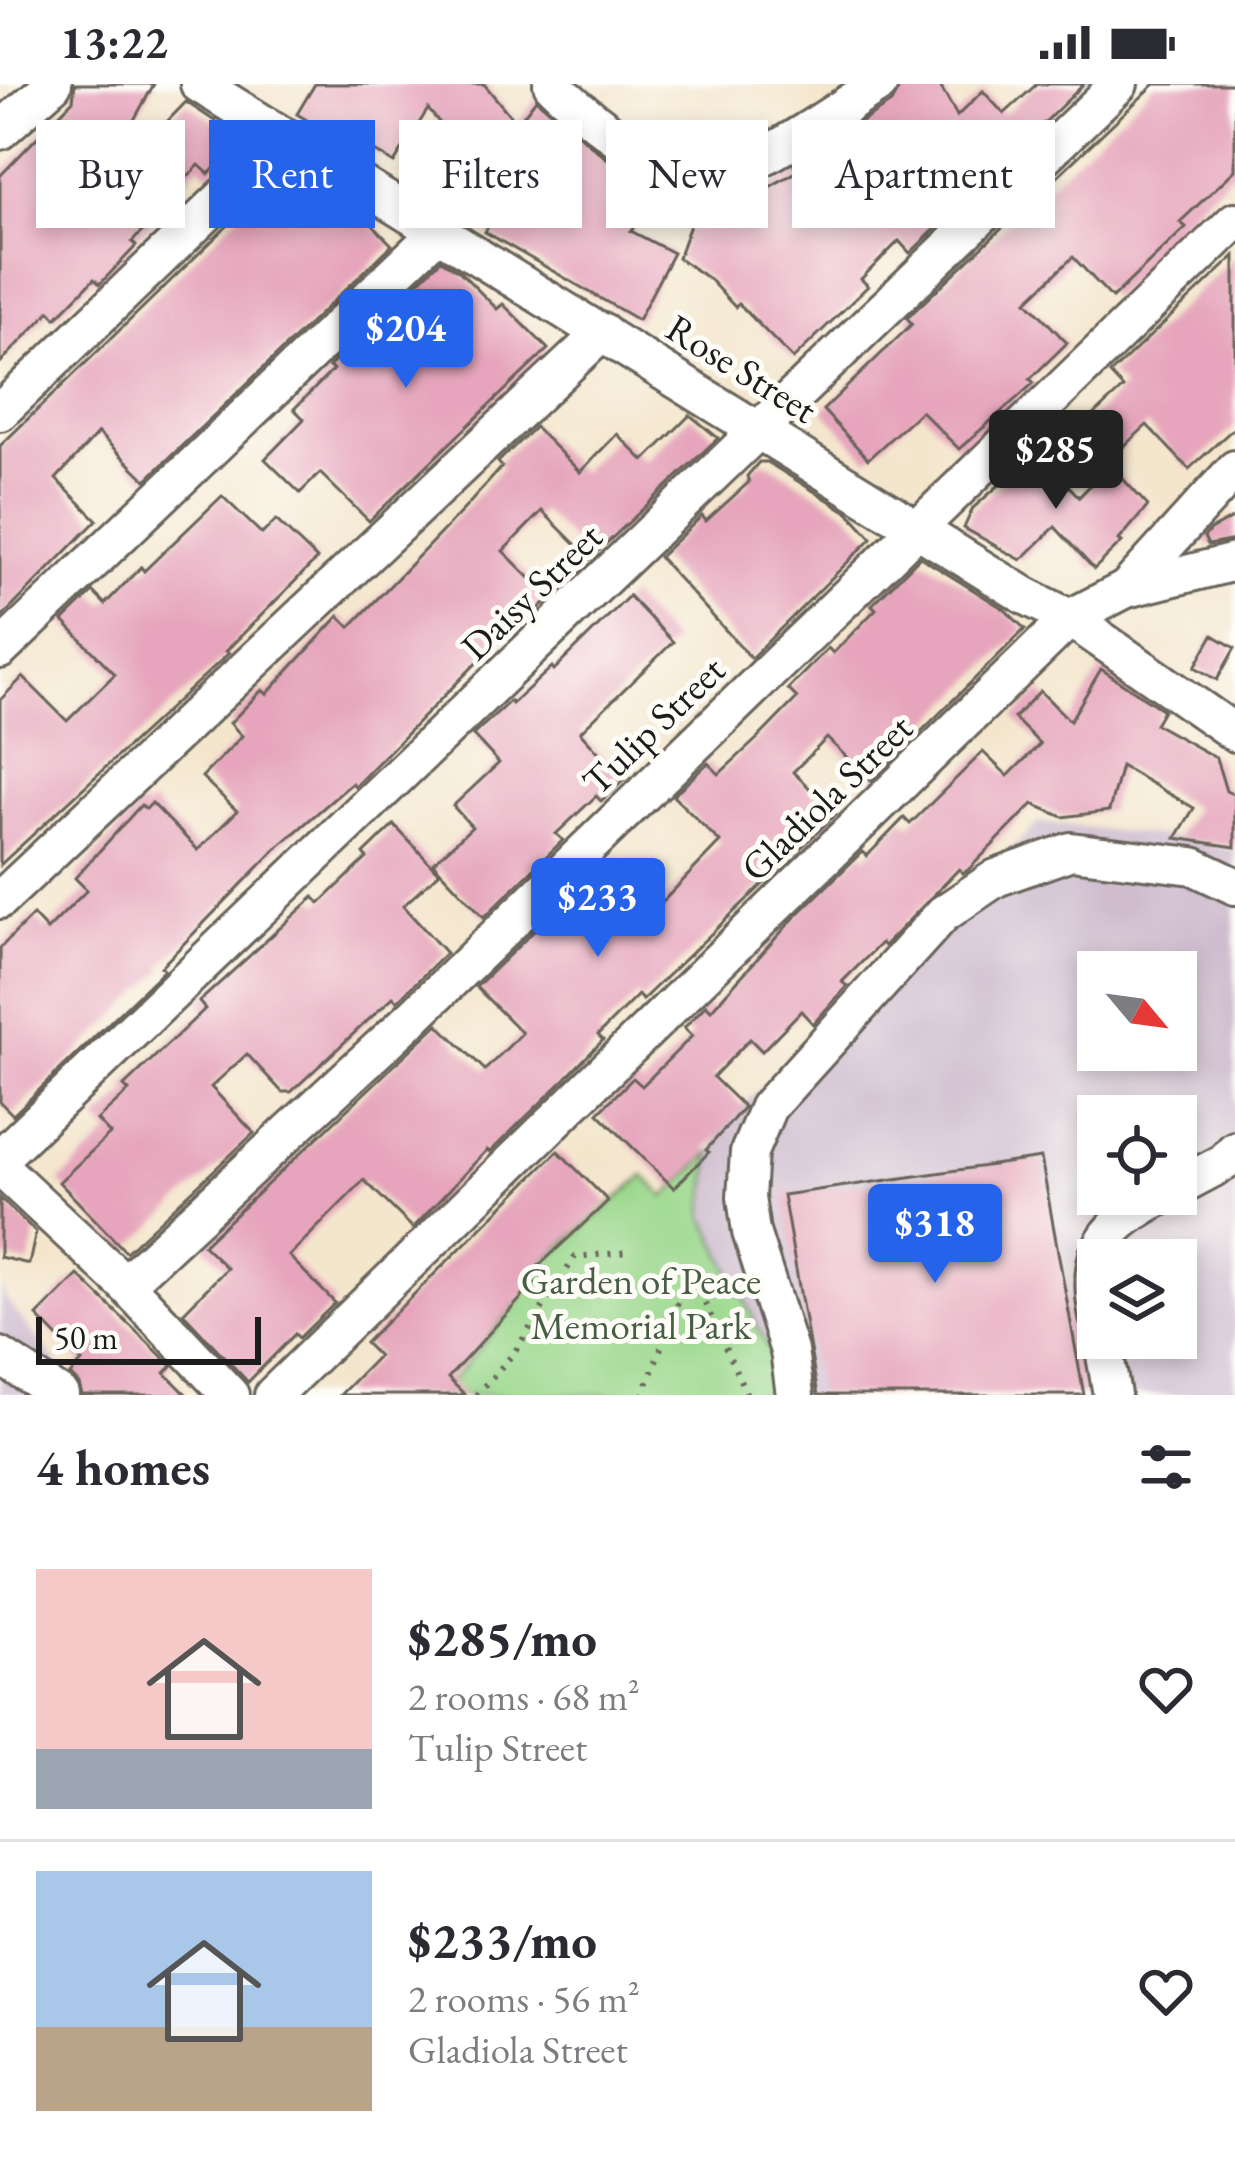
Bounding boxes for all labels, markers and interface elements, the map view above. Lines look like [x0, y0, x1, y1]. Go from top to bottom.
text: 13:22 [60, 13, 168, 71]
chip: Buy [36, 120, 185, 228]
chip: Rent [209, 120, 375, 228]
chip: Filters [399, 120, 582, 228]
chip: New [606, 120, 768, 228]
chip: Apartment [792, 120, 1055, 228]
pin: $204 [335, 289, 477, 391]
text: $204 [366, 302, 446, 353]
street label: Rose Street [657, 302, 827, 435]
pin: $285 [985, 410, 1127, 512]
text: $285 [1016, 423, 1096, 474]
street label: Daisy Street [450, 511, 613, 671]
street label: Tulip Street [571, 645, 736, 806]
street label: Gladiola Street [730, 703, 923, 892]
pin: $233 [527, 858, 669, 960]
text: $233 [558, 871, 638, 922]
north arrow [1077, 951, 1197, 1071]
map controls [1077, 951, 1197, 1359]
button: locate [1077, 1095, 1197, 1215]
pin: $318 [864, 1184, 1006, 1286]
text: $318 [895, 1197, 975, 1248]
button: layers [1077, 1239, 1197, 1359]
park label: Garden of Peace Memorial Park [521, 1255, 761, 1351]
scale bar [36, 1311, 261, 1364]
text: 50 m [54, 1316, 118, 1359]
text: 4 homes [36, 1434, 210, 1500]
icon: filters [1133, 1434, 1199, 1500]
text: $285/mo [408, 1605, 597, 1671]
icon: home [132, 1617, 276, 1761]
icon: heart [1133, 1656, 1199, 1722]
text: 2 rooms · 68 m² [408, 1671, 640, 1722]
text: Tulip Street [408, 1722, 587, 1773]
text: $233/mo [408, 1907, 597, 1973]
icon: home [132, 1919, 276, 2063]
icon: heart [1133, 1958, 1199, 2024]
text: 2 rooms · 56 m² [408, 1973, 640, 2024]
text: Gladiola Street [408, 2024, 628, 2075]

